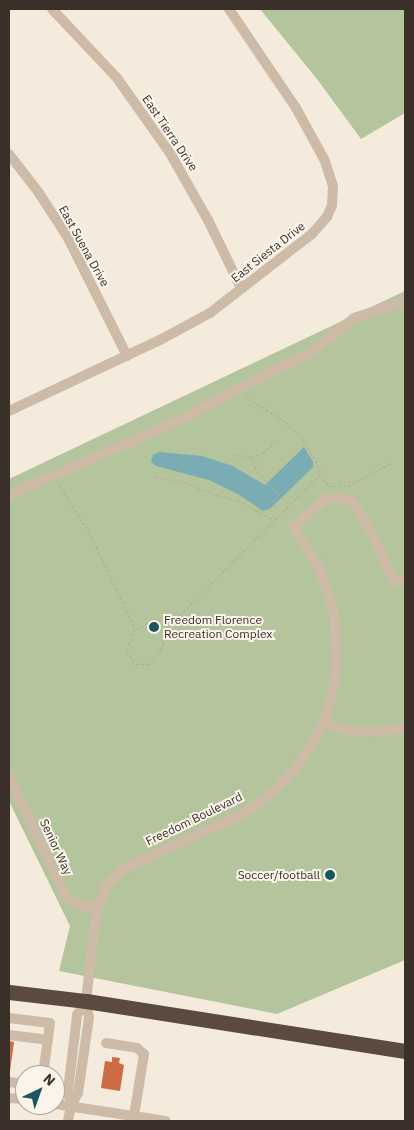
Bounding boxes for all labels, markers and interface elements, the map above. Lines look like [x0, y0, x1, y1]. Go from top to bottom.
street label: East Tierra Drive [139, 92, 201, 174]
street label: East Suena Drive [56, 203, 112, 289]
street label: East Siesta Drive [228, 219, 308, 285]
place label: Freedom Florence Recreation Complex [164, 613, 272, 641]
marker: Freedom Florence Recreation Complex [148, 621, 160, 633]
street label: Freedom Boulevard [143, 789, 245, 849]
street label: Senior Way [37, 817, 75, 877]
place label: Soccer/football [238, 868, 320, 882]
marker: Soccer/football [324, 869, 336, 881]
north arrow [15, 1065, 65, 1115]
text: N [40, 1070, 59, 1090]

